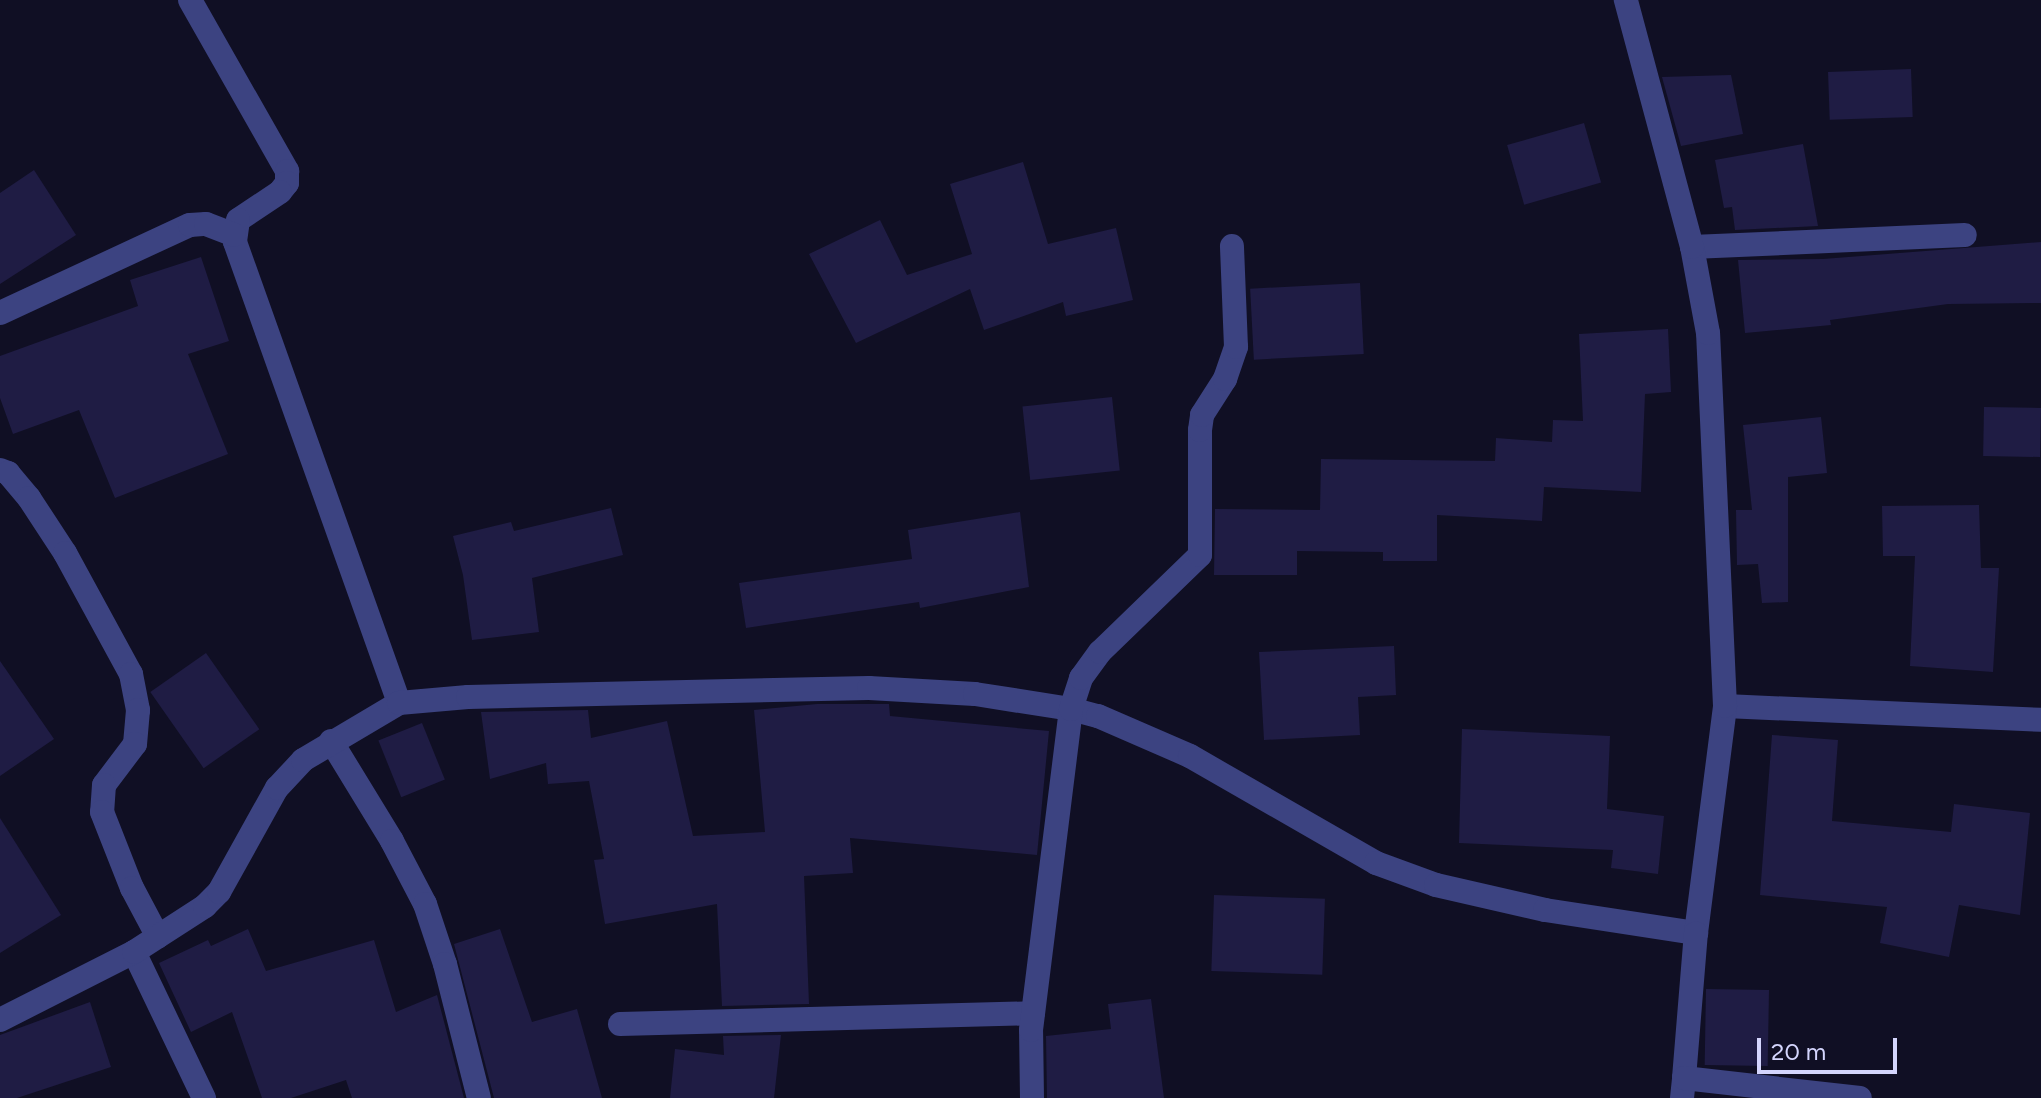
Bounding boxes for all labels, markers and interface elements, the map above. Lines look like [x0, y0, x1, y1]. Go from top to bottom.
scale bar [1761, 1022, 1901, 1072]
text: 20 m [1771, 1037, 1826, 1066]

